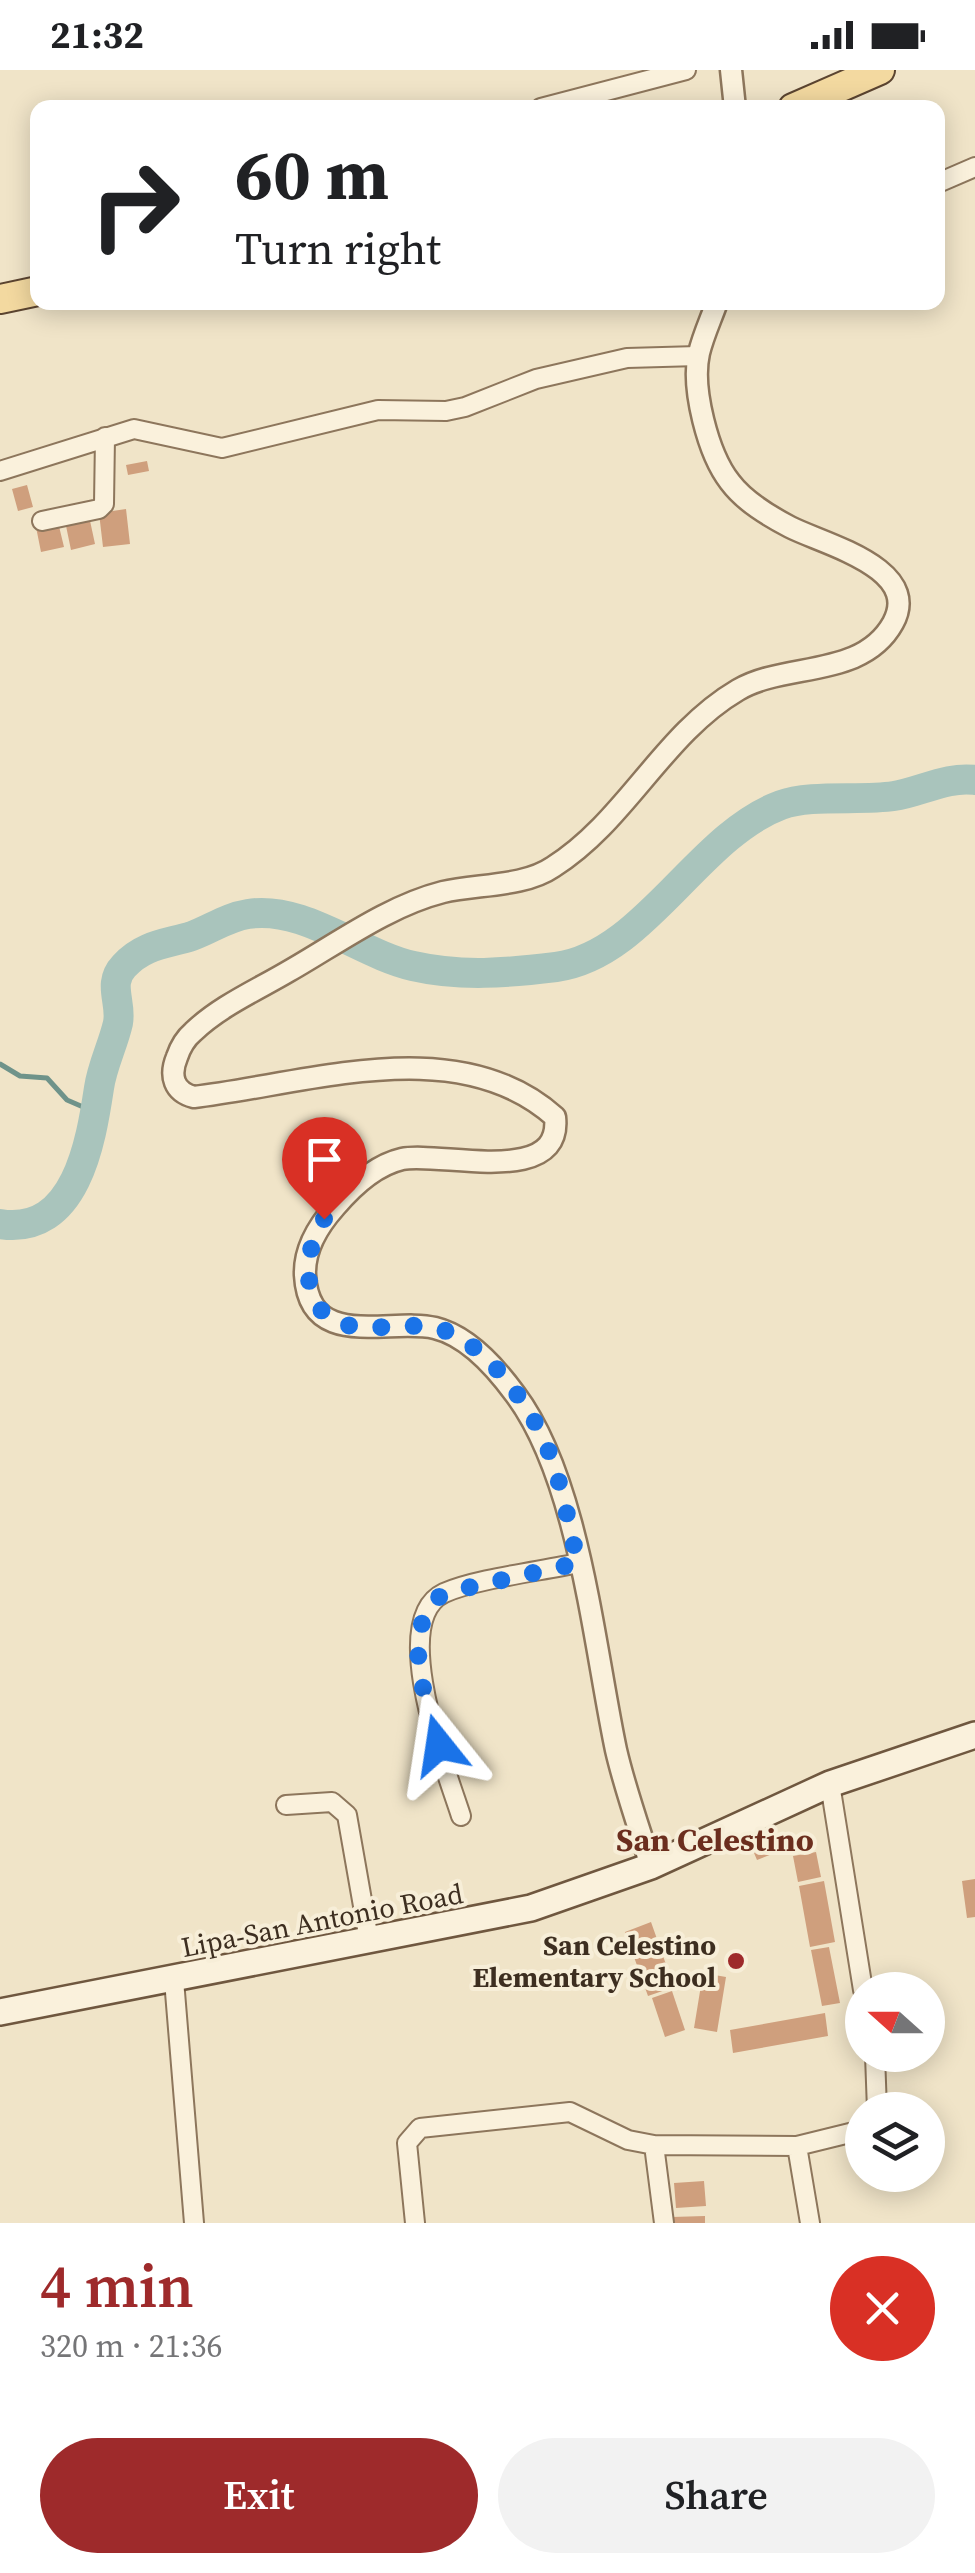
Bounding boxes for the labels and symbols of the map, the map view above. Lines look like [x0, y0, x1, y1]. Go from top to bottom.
pin [282, 1117, 367, 1220]
position arrow [387, 1693, 491, 1797]
district label: San Celestino [616, 1818, 814, 1862]
street label: Lipa-San Antonio Road [178, 1874, 466, 1966]
place label: San Celestino Elementary School [472, 1926, 716, 1996]
marker: San Celestino Elementary School [725, 1950, 747, 1972]
north arrow [845, 1972, 945, 2072]

